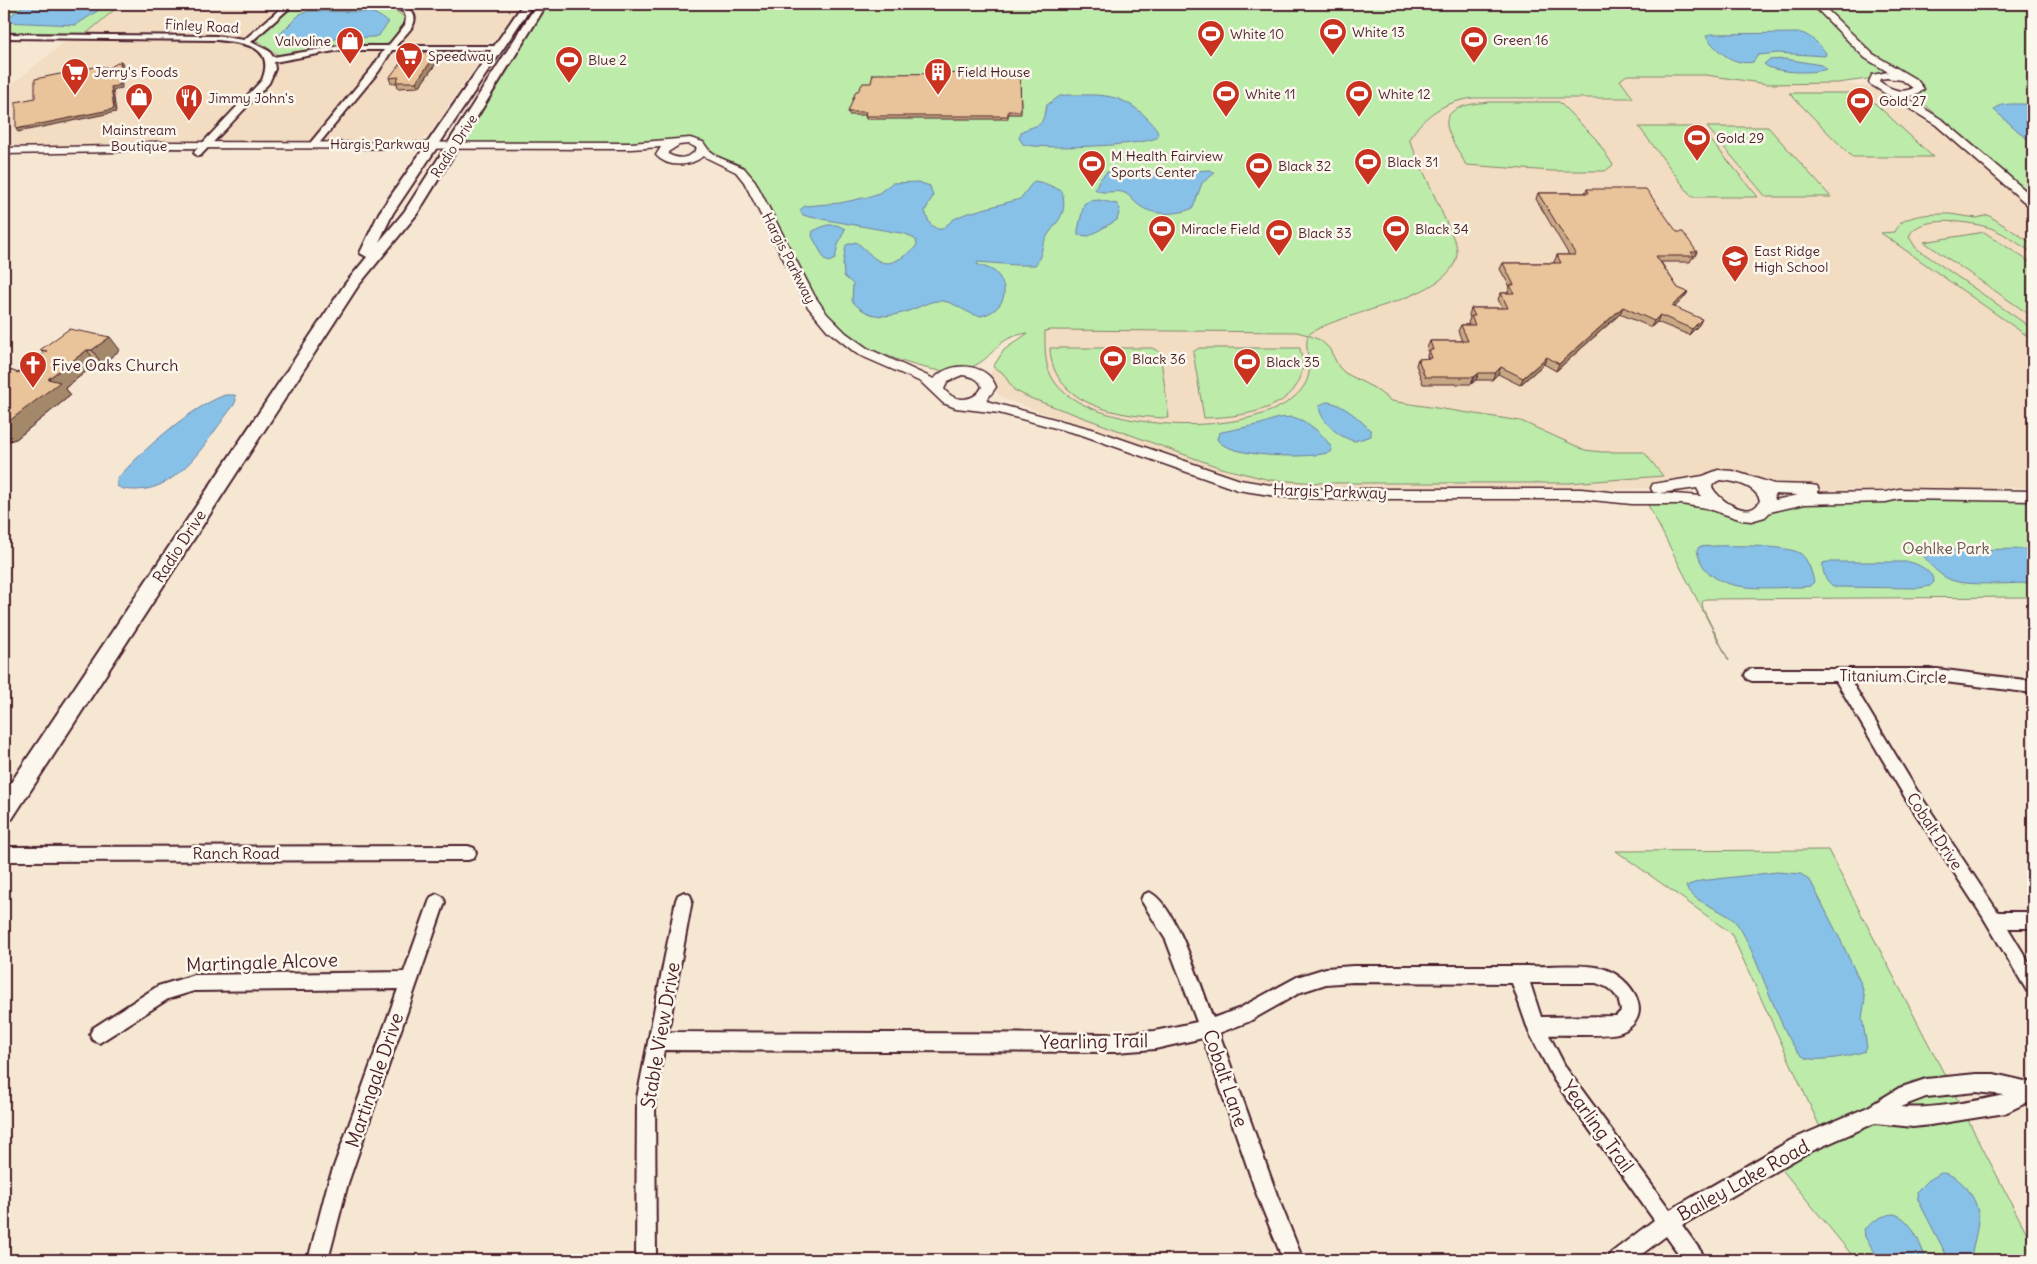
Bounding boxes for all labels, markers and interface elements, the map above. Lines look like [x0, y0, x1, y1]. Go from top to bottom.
street label: Finley Road [165, 15, 239, 37]
sports icon: White 13 [1318, 17, 1348, 56]
sports icon: White 10 [1196, 19, 1226, 58]
place label: White 13 [1352, 23, 1405, 41]
place label: White 10 [1230, 25, 1284, 43]
sports icon: Green 16 [1459, 25, 1489, 64]
shop icon: Valvoline [335, 26, 365, 65]
place label: Green 16 [1493, 31, 1549, 49]
place label: Valvoline [275, 32, 331, 50]
supermarket icon: Speedway [394, 41, 424, 80]
sports icon: Blue 2 [554, 45, 584, 84]
place label: Speedway [428, 47, 494, 65]
place label: Blue 2 [588, 51, 627, 69]
supermarket icon: Jerry's Foods [60, 57, 90, 96]
building icon: Field House [923, 57, 953, 96]
place label: Jerry's Foods [94, 63, 178, 81]
place label: Field House [957, 63, 1030, 81]
sports icon: White 11 [1211, 79, 1241, 118]
sports icon: White 12 [1344, 79, 1374, 118]
shop icon: Mainstream Boutique [124, 82, 154, 121]
restaurant icon: Jimmy John's [174, 83, 204, 122]
place label: White 11 [1245, 85, 1296, 103]
place label: White 12 [1378, 85, 1431, 103]
sports icon: Gold 27 [1845, 86, 1875, 125]
place label: Jimmy John's [208, 89, 294, 107]
place label: Gold 27 [1879, 92, 1926, 110]
street label: Radio Drive [427, 111, 481, 181]
place label: Mainstream Boutique [102, 121, 176, 155]
sports icon: Gold 29 [1682, 123, 1712, 162]
place label: Gold 29 [1716, 129, 1764, 147]
street label: Hargis Parkway [330, 135, 430, 153]
place label: M Health Fairview Sports Center [1111, 147, 1223, 181]
sports icon: Black 31 [1353, 147, 1383, 186]
sports icon: M Health Fairview Sports Center [1077, 149, 1107, 188]
sports icon: Black 32 [1244, 151, 1274, 190]
place label: Black 31 [1387, 153, 1438, 171]
place label: Black 32 [1278, 157, 1332, 175]
street label: Hargis Parkway [758, 209, 820, 307]
sports icon: Miracle Field [1147, 214, 1177, 253]
sports icon: Black 34 [1381, 214, 1411, 253]
sports icon: Black 33 [1264, 218, 1294, 257]
place label: Miracle Field [1181, 220, 1260, 238]
place label: Black 34 [1415, 220, 1469, 238]
place label: Black 33 [1298, 224, 1352, 242]
place label: East Ridge High School [1754, 242, 1828, 276]
school or university icon: East Ridge High School [1720, 244, 1750, 283]
sports icon: Black 36 [1098, 344, 1128, 383]
sports icon: Black 35 [1232, 347, 1262, 386]
church icon: Five Oaks Church [18, 350, 48, 389]
place label: Black 36 [1132, 350, 1186, 368]
place label: Black 35 [1266, 353, 1320, 371]
place label: Five Oaks Church [52, 355, 178, 375]
street label: Hargis Parkway [1273, 479, 1387, 503]
street label: Radio Drive [148, 506, 210, 586]
park label: Oehlke Park [1902, 538, 1990, 558]
street label: Titanium Circle [1839, 665, 1947, 687]
street label: Cobalt Drive [1903, 789, 1967, 873]
street label: Ranch Road [192, 843, 280, 863]
street label: Martingale Alcove [186, 947, 338, 977]
street label: Stable View Drive [635, 960, 685, 1110]
street label: Martingale Drive [340, 1009, 408, 1151]
street label: Cobalt Lane [1198, 1026, 1254, 1130]
street label: Yearling Trail [1040, 1028, 1148, 1054]
street label: Yearling Trail [1557, 1075, 1639, 1177]
street label: Bailey Lake Road [1673, 1134, 1813, 1226]

